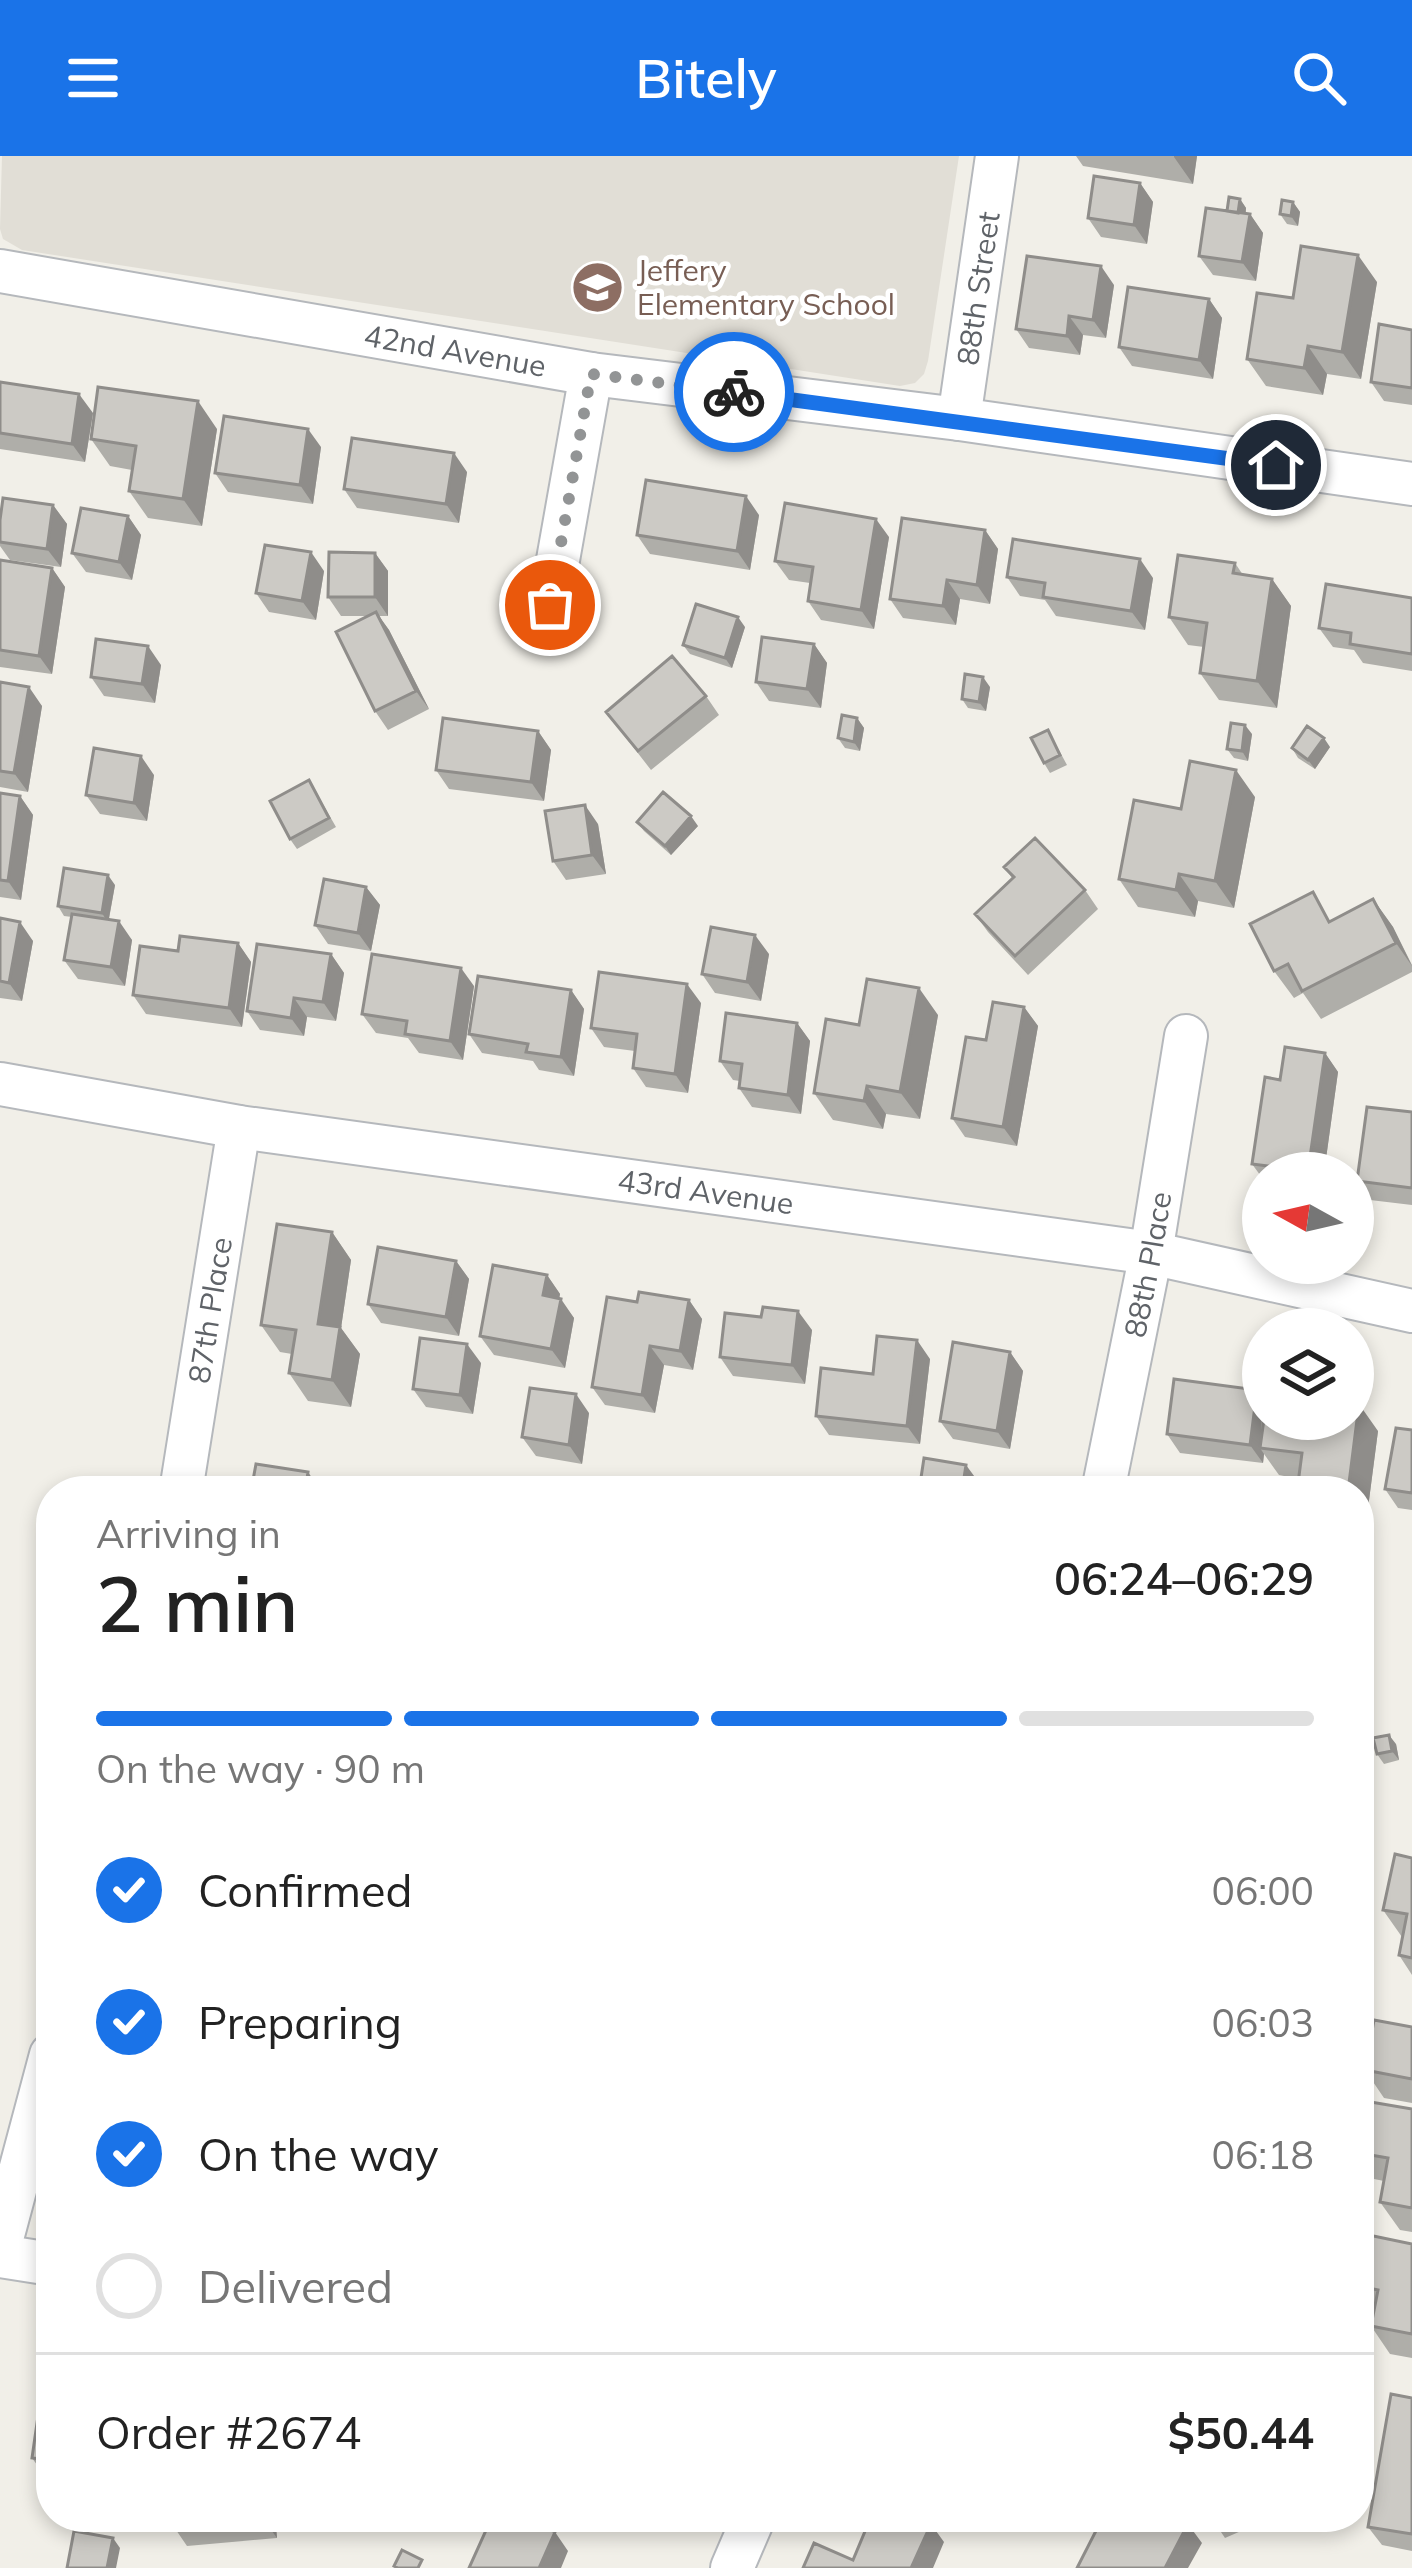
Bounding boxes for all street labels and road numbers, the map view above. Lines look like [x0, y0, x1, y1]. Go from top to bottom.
street label: 88th Street [948, 209, 1008, 368]
street label: 42nd Avenue [361, 316, 549, 385]
street label: 43rd Avenue [615, 1161, 796, 1222]
street label: 88th Place [1115, 1189, 1180, 1341]
street label: 87th Place [179, 1234, 240, 1386]

